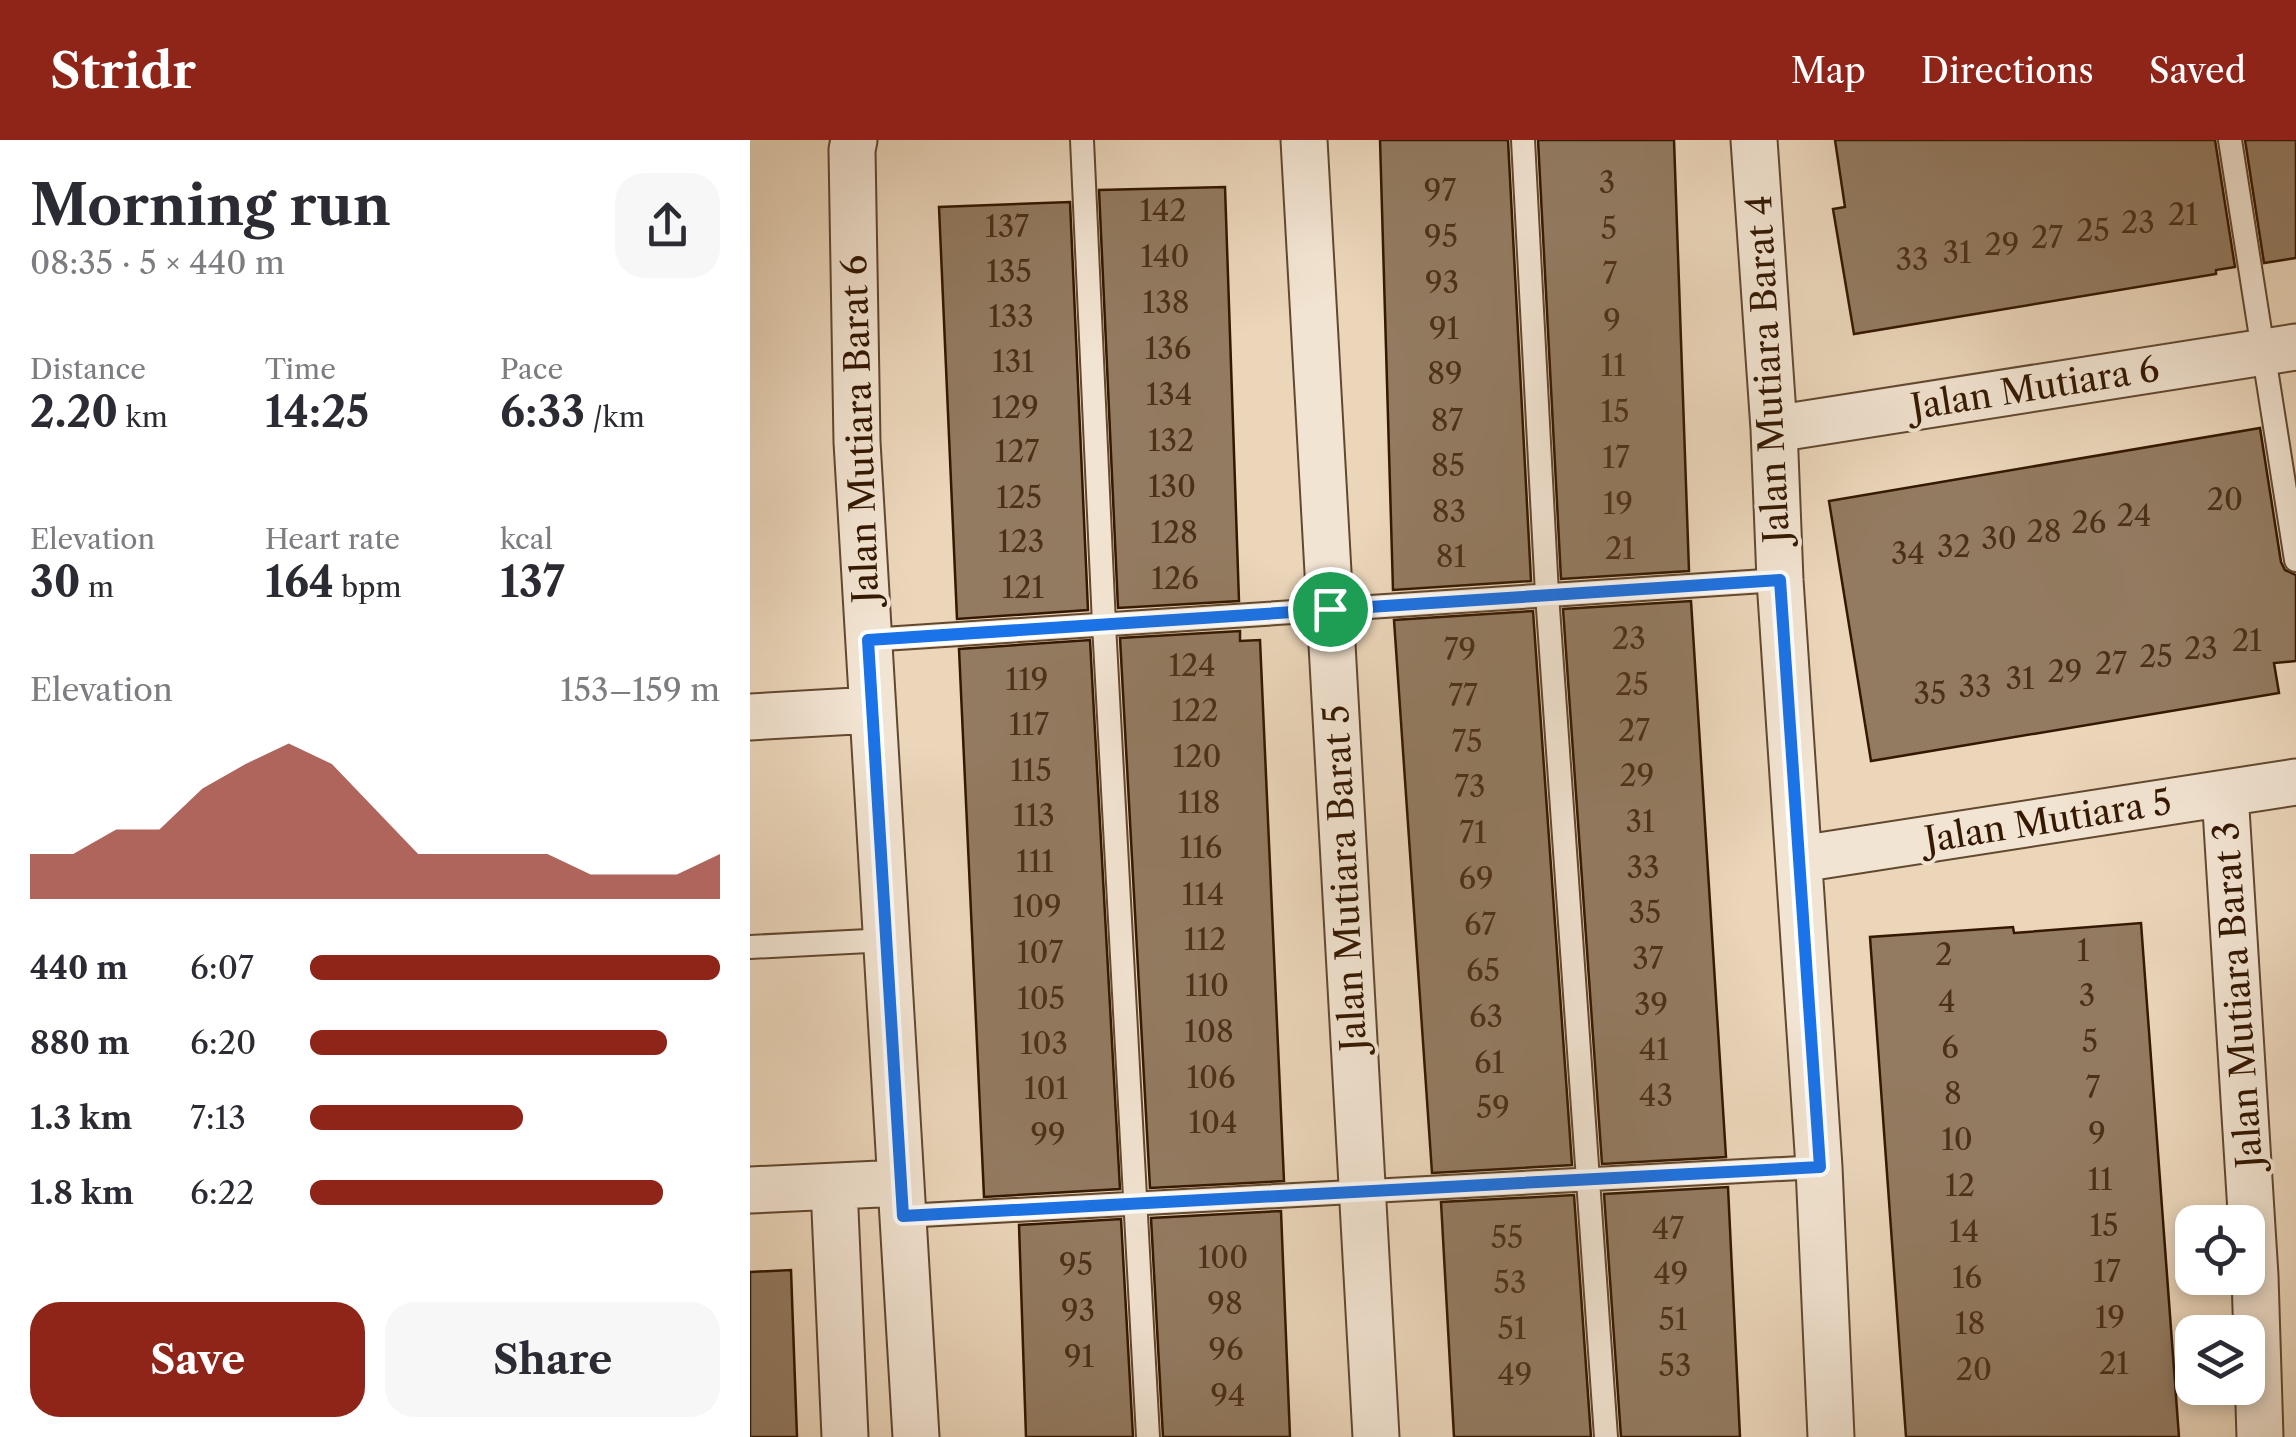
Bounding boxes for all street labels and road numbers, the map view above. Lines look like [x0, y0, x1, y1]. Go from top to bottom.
street label: Jalan Mutiara Barat 4 [1737, 194, 1798, 549]
street label: Jalan Mutiara Barat 6 [832, 254, 887, 609]
street label: Jalan Mutiara 6 [1903, 347, 2162, 429]
street label: Jalan Mutiara Barat 5 [1314, 704, 1375, 1057]
street label: Jalan Mutiara 5 [1917, 780, 2174, 862]
street label: Jalan Mutiara Barat 3 [2204, 820, 2271, 1175]

